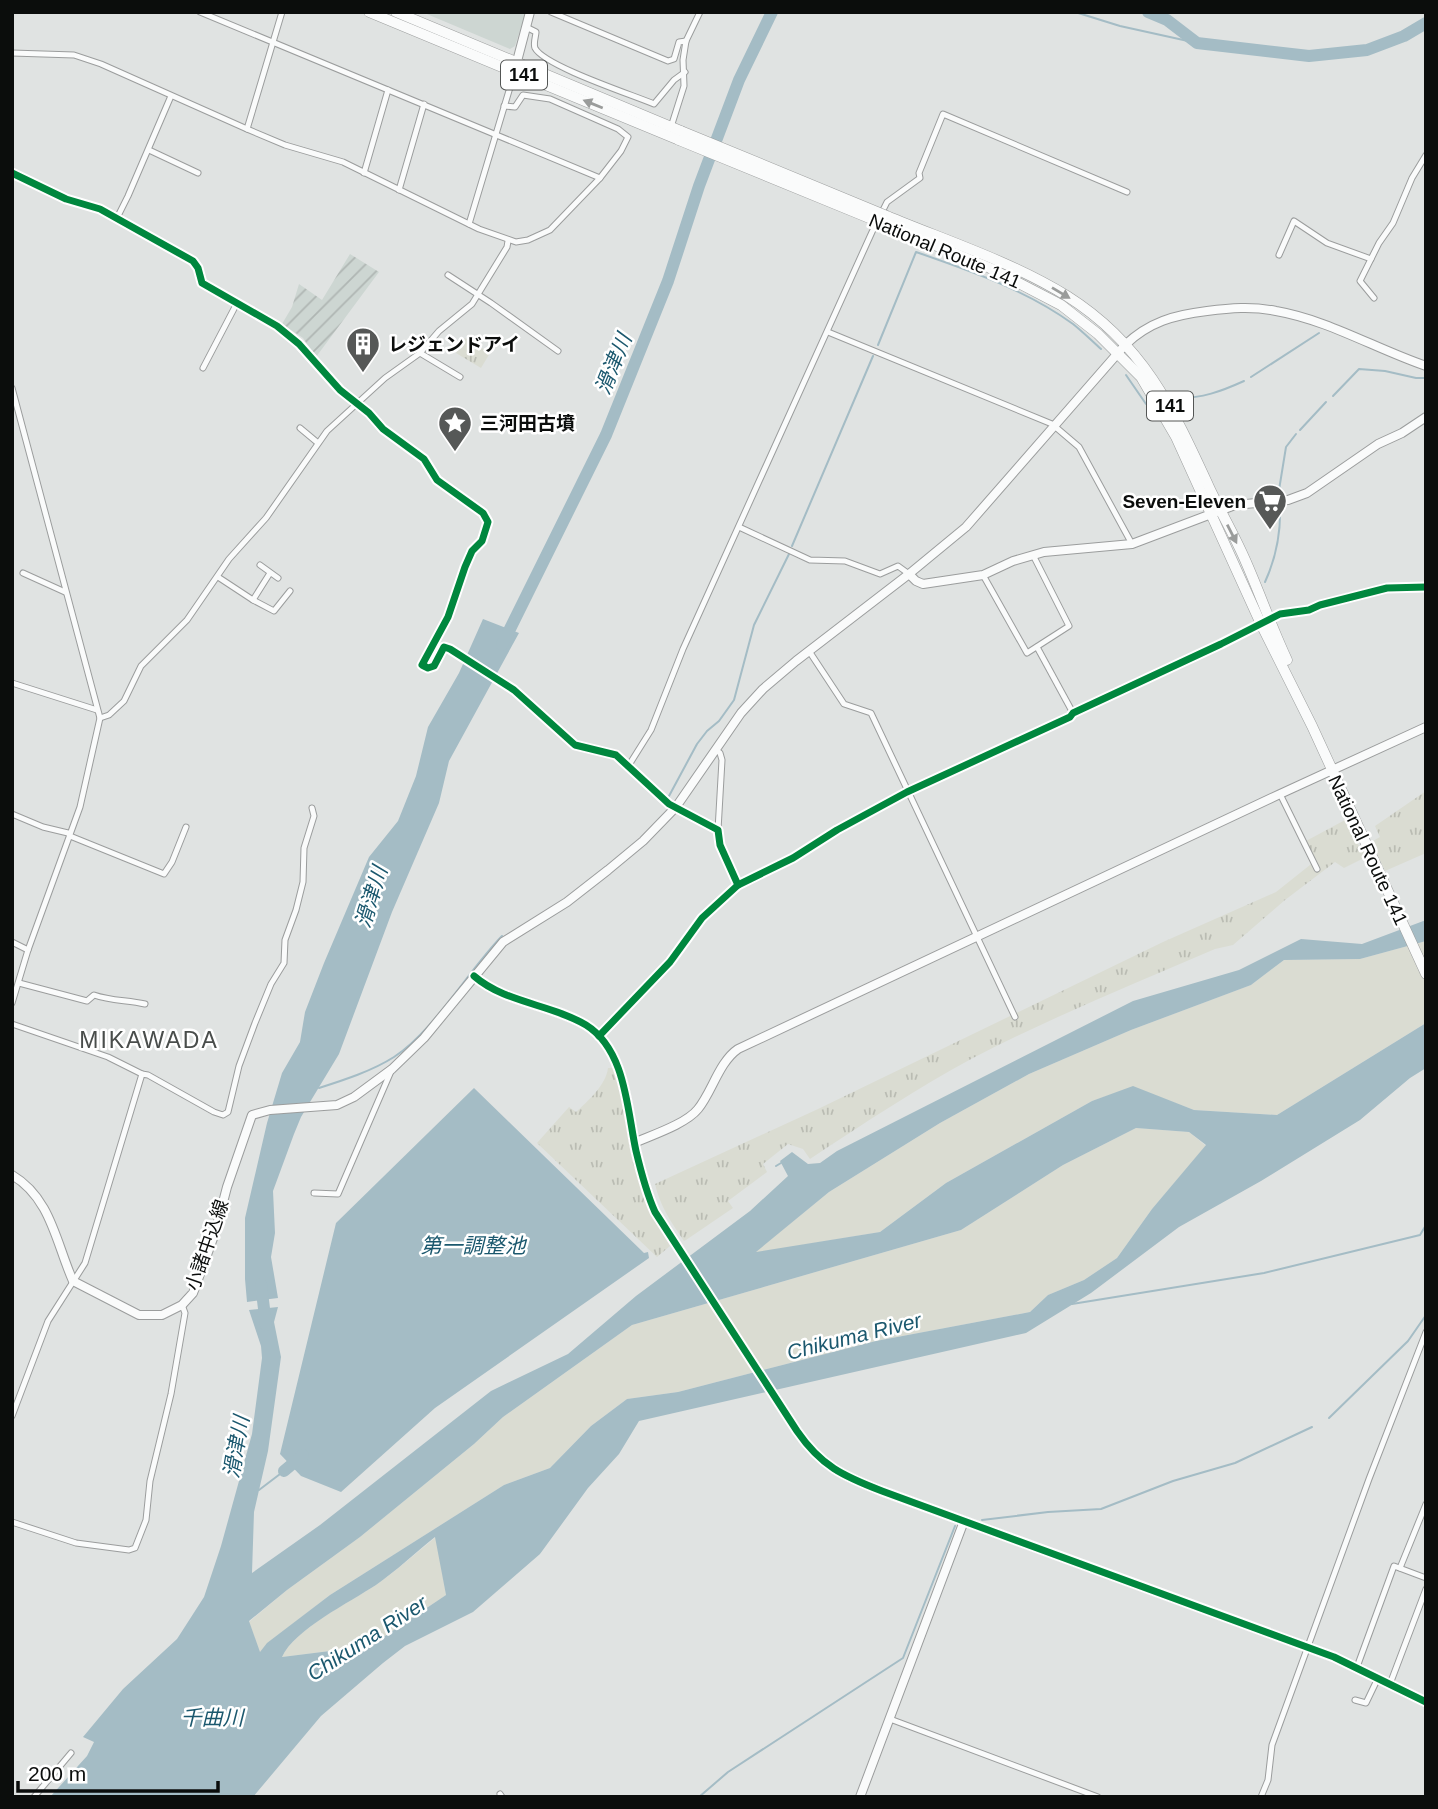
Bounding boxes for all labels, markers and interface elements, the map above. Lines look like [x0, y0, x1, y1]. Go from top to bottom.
road number: 141 [501, 60, 547, 90]
one-way arrow [582, 98, 603, 109]
street label: National Route 141 [866, 210, 1024, 292]
one-way arrow [1051, 286, 1071, 299]
building icon: レジェンドアイ [344, 325, 382, 374]
water label: 滑津川 [591, 329, 636, 398]
place label: レジェンドアイ [388, 334, 520, 355]
road number: 141 [1147, 392, 1193, 420]
place icon: 三河田古墳 [436, 404, 474, 453]
place label: 三河田古墳 [480, 413, 575, 434]
supermarket icon: Seven-Eleven [1251, 482, 1289, 531]
place label: Seven-Eleven [1122, 491, 1246, 512]
one-way arrow [1227, 524, 1238, 544]
street label: National Route 141 [1324, 772, 1412, 928]
water label: 滑津川 [351, 862, 392, 930]
district label: MIKAWADA [79, 1027, 219, 1053]
street label: 小諸中込線 [182, 1197, 232, 1293]
water label: 第一調整池 [421, 1234, 527, 1257]
water label: Chikuma River [784, 1308, 925, 1364]
water label: 滑津川 [219, 1412, 253, 1480]
water label: Chikuma River [303, 1590, 432, 1685]
water label: 千曲川 [181, 1706, 245, 1729]
scale bar [18, 1750, 217, 1794]
text: 200 m [28, 1762, 86, 1785]

